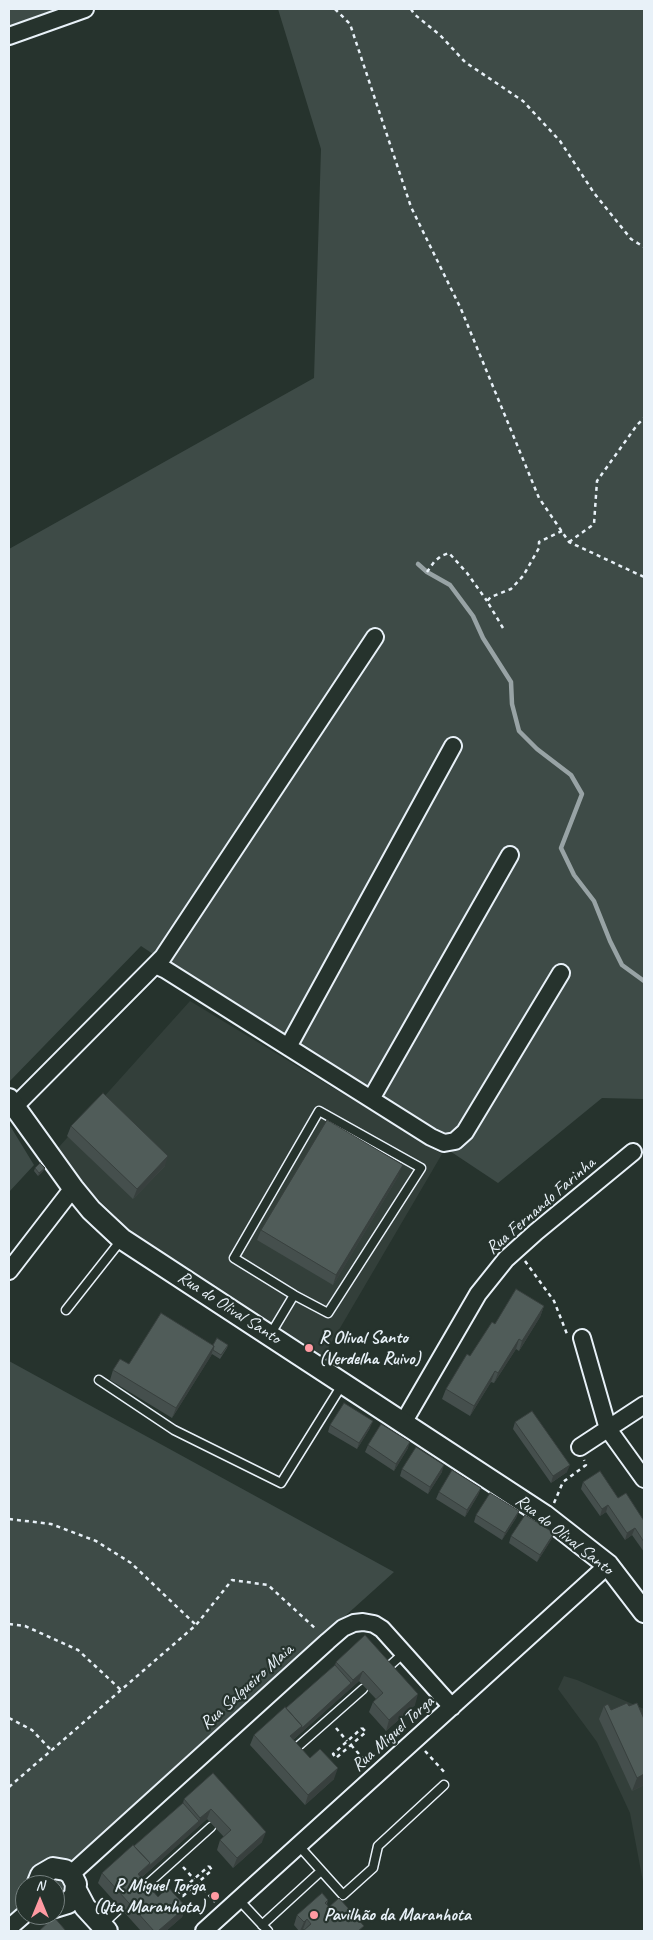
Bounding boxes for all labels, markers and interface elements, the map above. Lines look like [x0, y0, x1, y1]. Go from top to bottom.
street label: Rua Fernando Farinha [482, 1153, 600, 1259]
street label: Rua do Olival Santo [174, 1267, 284, 1349]
place label: R Olival Santo (Verdelha Ruivo) [319, 1327, 420, 1370]
marker: R Olival Santo (Verdelha Ruivo) [303, 1342, 315, 1354]
street label: Rua do Olival Santo [511, 1490, 617, 1580]
street label: Rua Salgueiro Maia [196, 1640, 298, 1734]
street label: Rua Miguel Torga [347, 1691, 439, 1777]
north arrow [15, 1875, 65, 1925]
place label: R Miguel Torga (Qta Maranhota) [93, 1875, 205, 1918]
text: N [36, 1877, 44, 1894]
marker: R Miguel Torga (Qta Maranhota) [209, 1890, 221, 1902]
place label: Pavilhão da Maranhota [324, 1904, 471, 1926]
marker: Pavilhão da Maranhota [308, 1909, 320, 1921]

